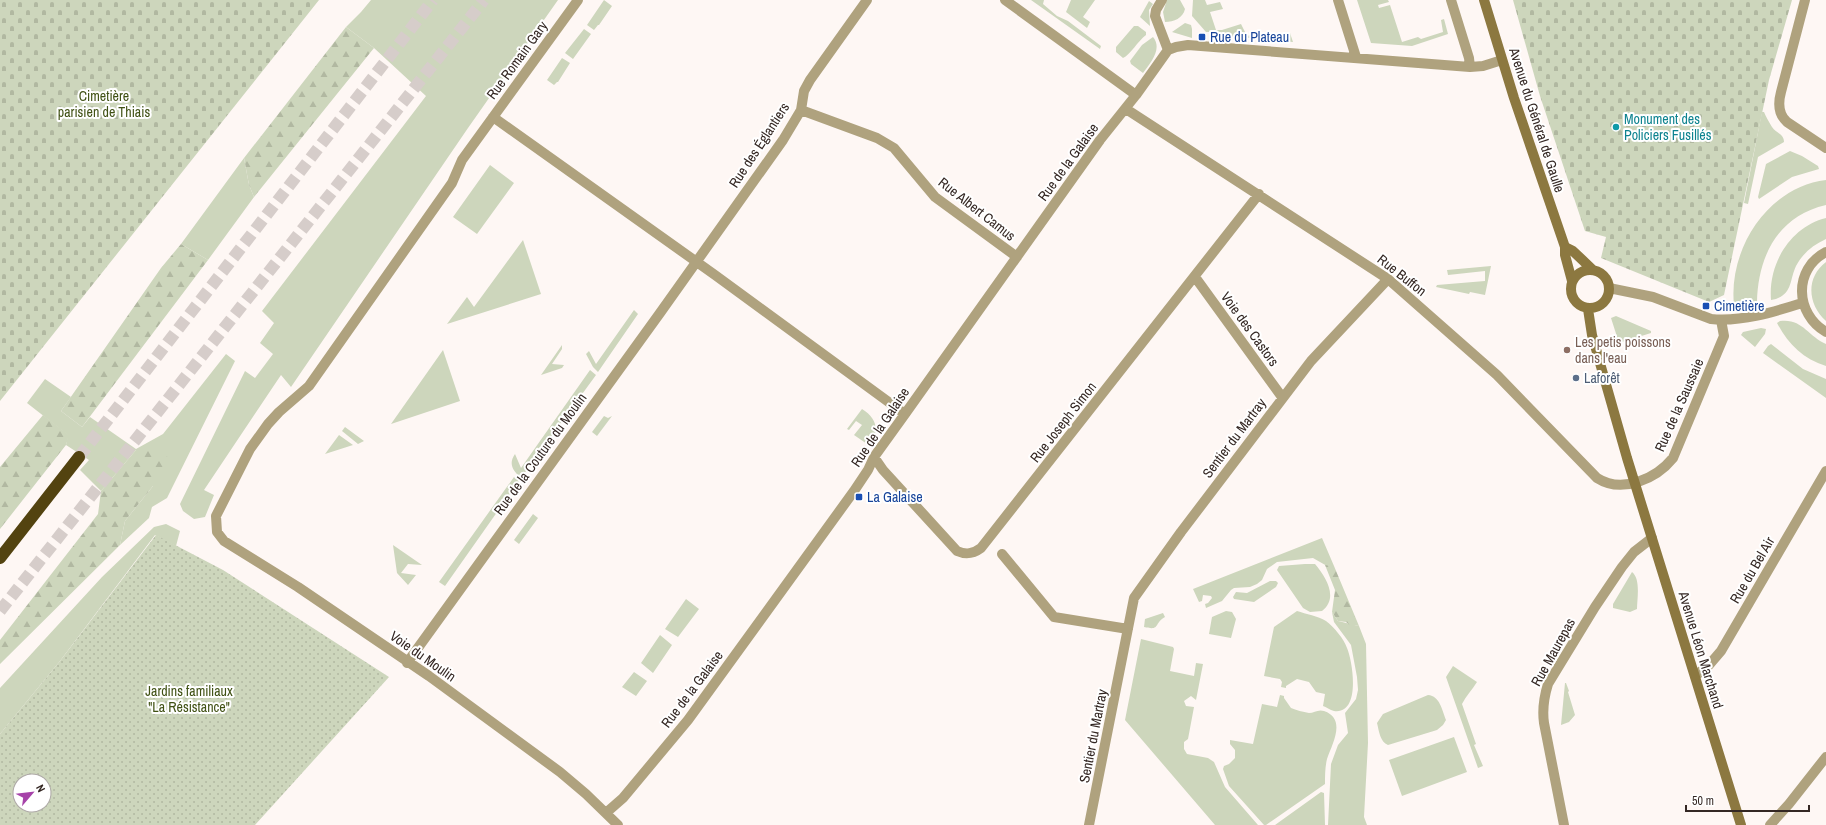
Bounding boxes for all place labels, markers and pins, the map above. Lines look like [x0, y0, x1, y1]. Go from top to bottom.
place label: Rue du Plateau [1210, 28, 1289, 46]
marker: Rue du Plateau [1197, 32, 1207, 42]
place label: Monument des Policiers Fusillés [1624, 110, 1712, 144]
marker: Monument des Policiers Fusillés [1611, 122, 1621, 132]
place label: Cimetière [1714, 297, 1764, 315]
marker: Cimetière [1701, 301, 1711, 311]
place label: Les petis poissons dans l'eau [1575, 333, 1671, 367]
marker: Les petis poissons dans l'eau [1562, 345, 1572, 355]
place label: Laforêt [1584, 369, 1620, 387]
marker: Laforêt [1571, 373, 1581, 383]
place label: La Galaise [867, 488, 923, 506]
marker: La Galaise [854, 492, 864, 502]

